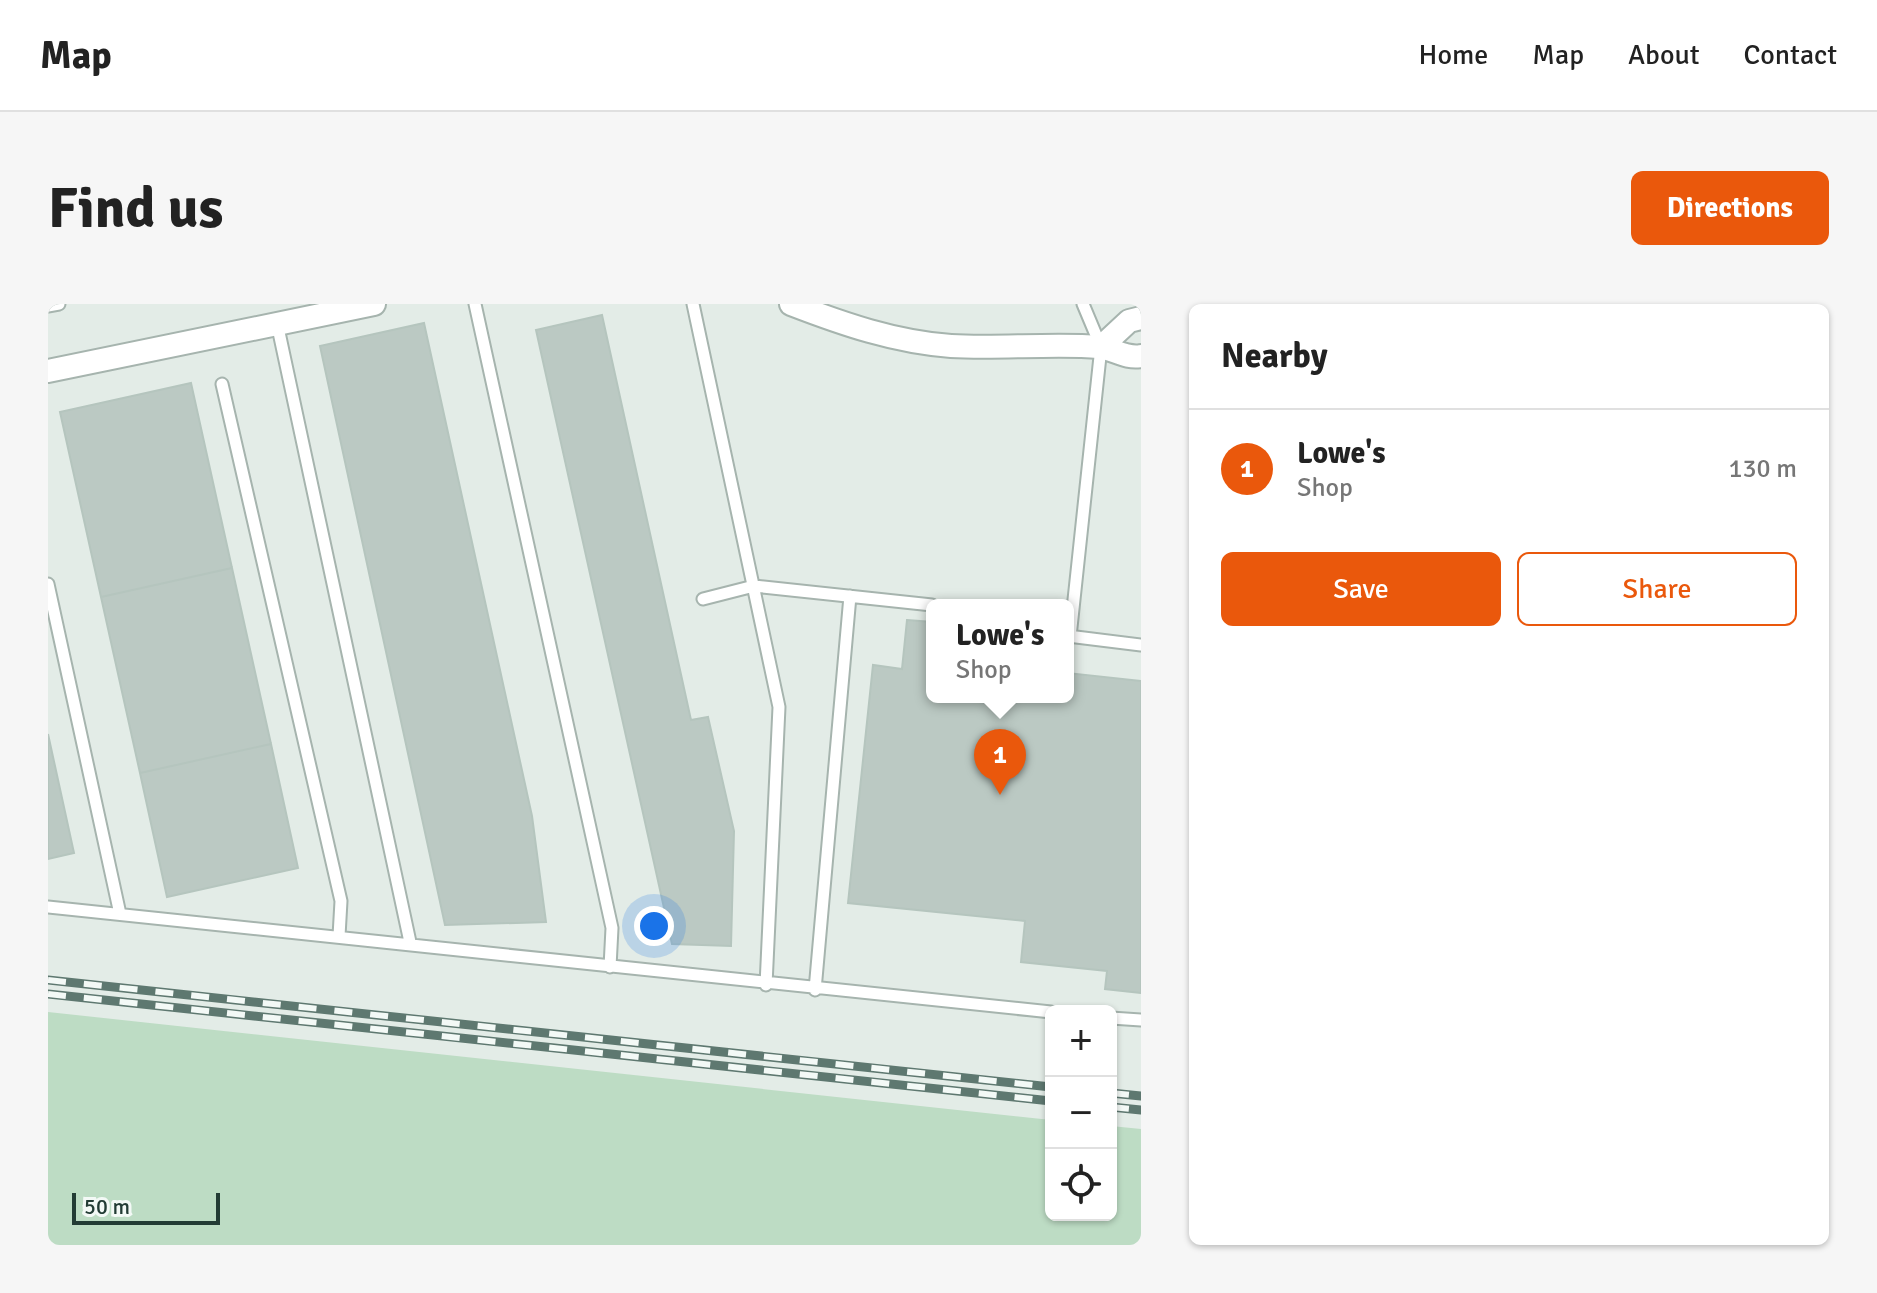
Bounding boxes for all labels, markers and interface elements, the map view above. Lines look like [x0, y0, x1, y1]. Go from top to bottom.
text: Map [40, 32, 112, 79]
text: Home [1419, 38, 1488, 72]
text: Map [1532, 38, 1584, 72]
text: About [1628, 38, 1700, 72]
text: Contact [1744, 38, 1837, 72]
button: Directions [1631, 171, 1829, 245]
text: Find us [48, 174, 223, 243]
text: Nearby [1221, 335, 1328, 377]
text: Lowe's [1297, 435, 1386, 472]
text: 1 [1240, 453, 1254, 485]
text: 130 m [1728, 453, 1797, 485]
text: Shop [1297, 472, 1353, 504]
button: Save [1221, 552, 1501, 626]
button: Share [1517, 552, 1797, 626]
popup [926, 599, 1074, 703]
text: Lowe's [956, 617, 1044, 654]
text: Shop [956, 654, 1012, 686]
pin: 1 [974, 729, 1026, 795]
your location [634, 906, 674, 946]
map controls [1045, 1005, 1117, 1221]
button: + [1045, 1005, 1117, 1077]
button: − [1045, 1077, 1117, 1149]
button: locate [1045, 1149, 1117, 1221]
scale bar [72, 1189, 220, 1225]
text: 50 m [84, 1193, 130, 1220]

